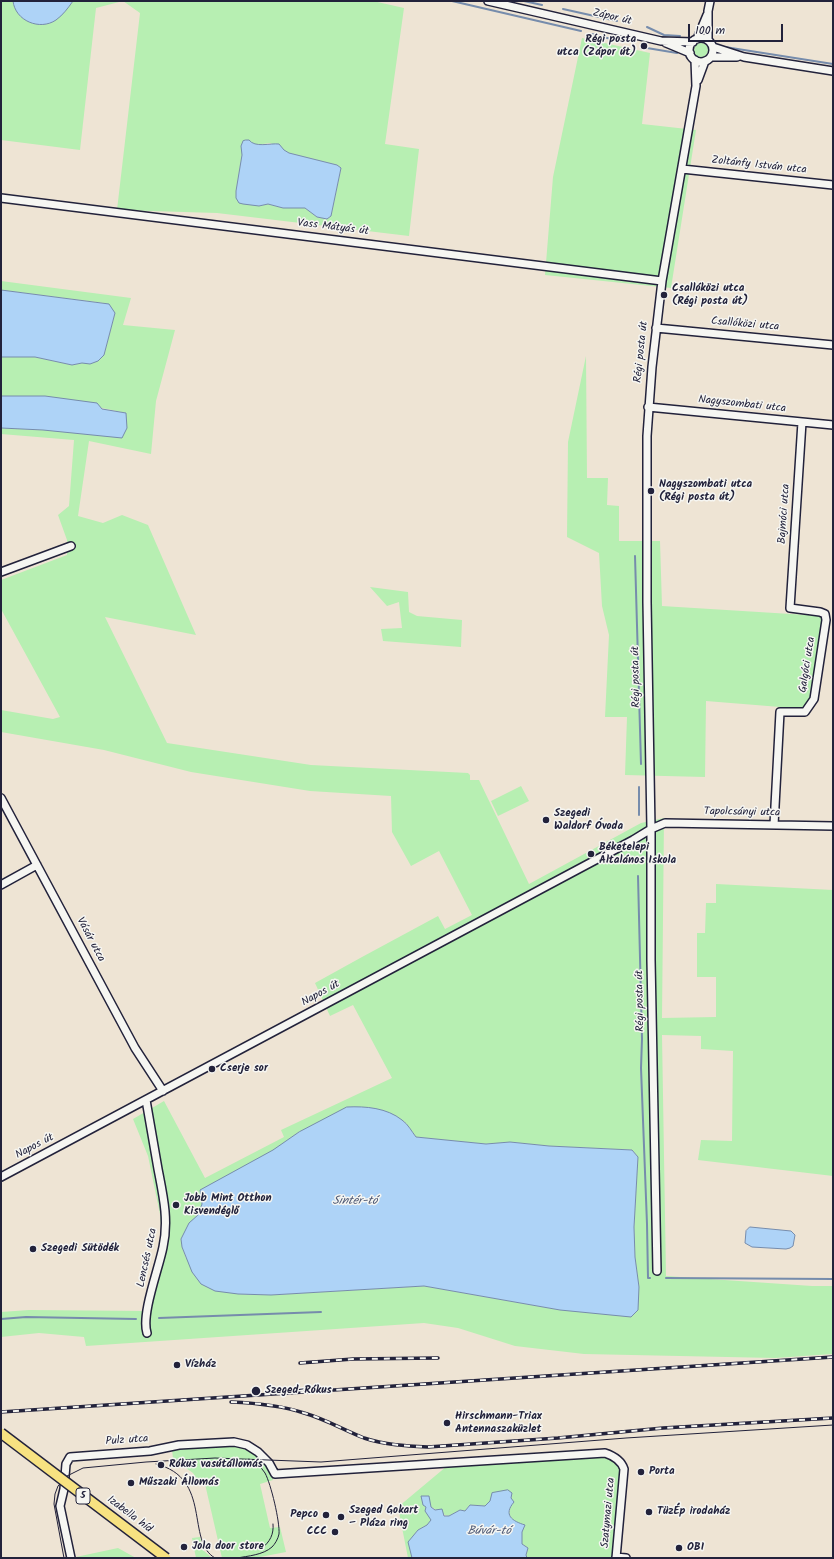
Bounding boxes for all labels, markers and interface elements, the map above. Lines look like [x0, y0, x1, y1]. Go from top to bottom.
street label: Zápor út [591, 7, 633, 29]
scale bar [690, 16, 785, 42]
text: 100 m [695, 21, 725, 40]
place label: Régi posta utca (Zápor út) [557, 33, 636, 59]
marker: Régi posta utca (Zápor út) [639, 41, 649, 51]
street label: Zoltánfy István utca [711, 154, 807, 178]
street label: Vass Mátyás út [297, 217, 369, 239]
place label: Csallóközi utca (Régi posta út) [672, 282, 748, 308]
marker: Csallóközi utca (Régi posta út) [659, 290, 669, 300]
street label: Csallóközi utca [710, 315, 780, 335]
street label: Régi posta út [632, 321, 652, 383]
street label: Nagyszombati utca [698, 394, 786, 416]
place label: Nagyszombati utca (Régi posta út) [659, 478, 752, 504]
street label: Bajmóci utca [776, 484, 794, 544]
marker: Nagyszombati utca (Régi posta út) [646, 486, 656, 496]
street label: Galgóci utca [797, 636, 819, 694]
street label: Régi posta út [630, 646, 644, 708]
street label: Tapolcsányi utca [704, 806, 780, 820]
place label: Szegedi Waldorf Óvoda [554, 807, 623, 833]
marker: Szegedi Waldorf Óvoda [541, 815, 551, 825]
place label: Béketelepi Általános Iskola [599, 841, 676, 867]
marker: Béketelepi Általános Iskola [586, 849, 596, 859]
street label: Vásár utca [73, 915, 107, 965]
street label: Régi posta út [634, 970, 648, 1032]
street label: Napos út [300, 978, 342, 1010]
place label: Cserje sor [220, 1062, 268, 1076]
marker: Cserje sor [207, 1064, 217, 1074]
street label: Napos út [14, 1131, 56, 1163]
place label: Jobb Mint Otthon Kisvendéglő [184, 1192, 272, 1218]
water label: Sintér-tó [332, 1195, 378, 1209]
marker: Jobb Mint Otthon Kisvendéglő [171, 1200, 181, 1210]
street label: Lencsés utca [135, 1227, 161, 1289]
place label: Szegedi Sütödék [41, 1242, 119, 1256]
marker: Szegedi Sütödék [28, 1244, 38, 1254]
place label: Vízház [185, 1358, 216, 1372]
marker: Vízház [172, 1360, 182, 1370]
place label: Szeged-Rókus [265, 1384, 332, 1398]
marker: Szeged-Rókus [250, 1385, 262, 1397]
place label: Hirschmann-Triax Antennaszaküzlet [455, 1410, 542, 1436]
marker: Hirschmann-Triax Antennaszaküzlet [442, 1418, 452, 1428]
street label: Pulz utca [105, 1433, 149, 1449]
place label: Rókus vasútállomás [169, 1458, 263, 1472]
marker: Rókus vasútállomás [156, 1460, 166, 1470]
place label: Porta [649, 1465, 675, 1479]
marker: Porta [636, 1467, 646, 1477]
place label: Műszaki Állomás [139, 1476, 219, 1490]
street label: Szatymazi utca [599, 1477, 619, 1549]
marker: Műszaki Állomás [126, 1478, 136, 1488]
road number: 5 [76, 1488, 90, 1504]
street label: Izabella híd [104, 1494, 154, 1536]
place label: Szeged Gokart – Pláza ring [349, 1504, 418, 1530]
place label: TüzÉp irodaház [657, 1505, 730, 1519]
marker: TüzÉp irodaház [644, 1507, 654, 1517]
place label: Pepco [290, 1508, 318, 1522]
marker: Pepco [321, 1510, 331, 1520]
marker: Szeged Gokart – Pláza ring [336, 1512, 346, 1522]
place label: CCC [307, 1525, 327, 1539]
water label: Búvár-tó [467, 1525, 511, 1539]
marker: CCC [330, 1527, 340, 1537]
place label: Jola door store [192, 1540, 264, 1554]
place label: OBI [687, 1541, 704, 1555]
marker: Jola door store [179, 1542, 189, 1552]
marker: OBI [674, 1543, 684, 1553]

